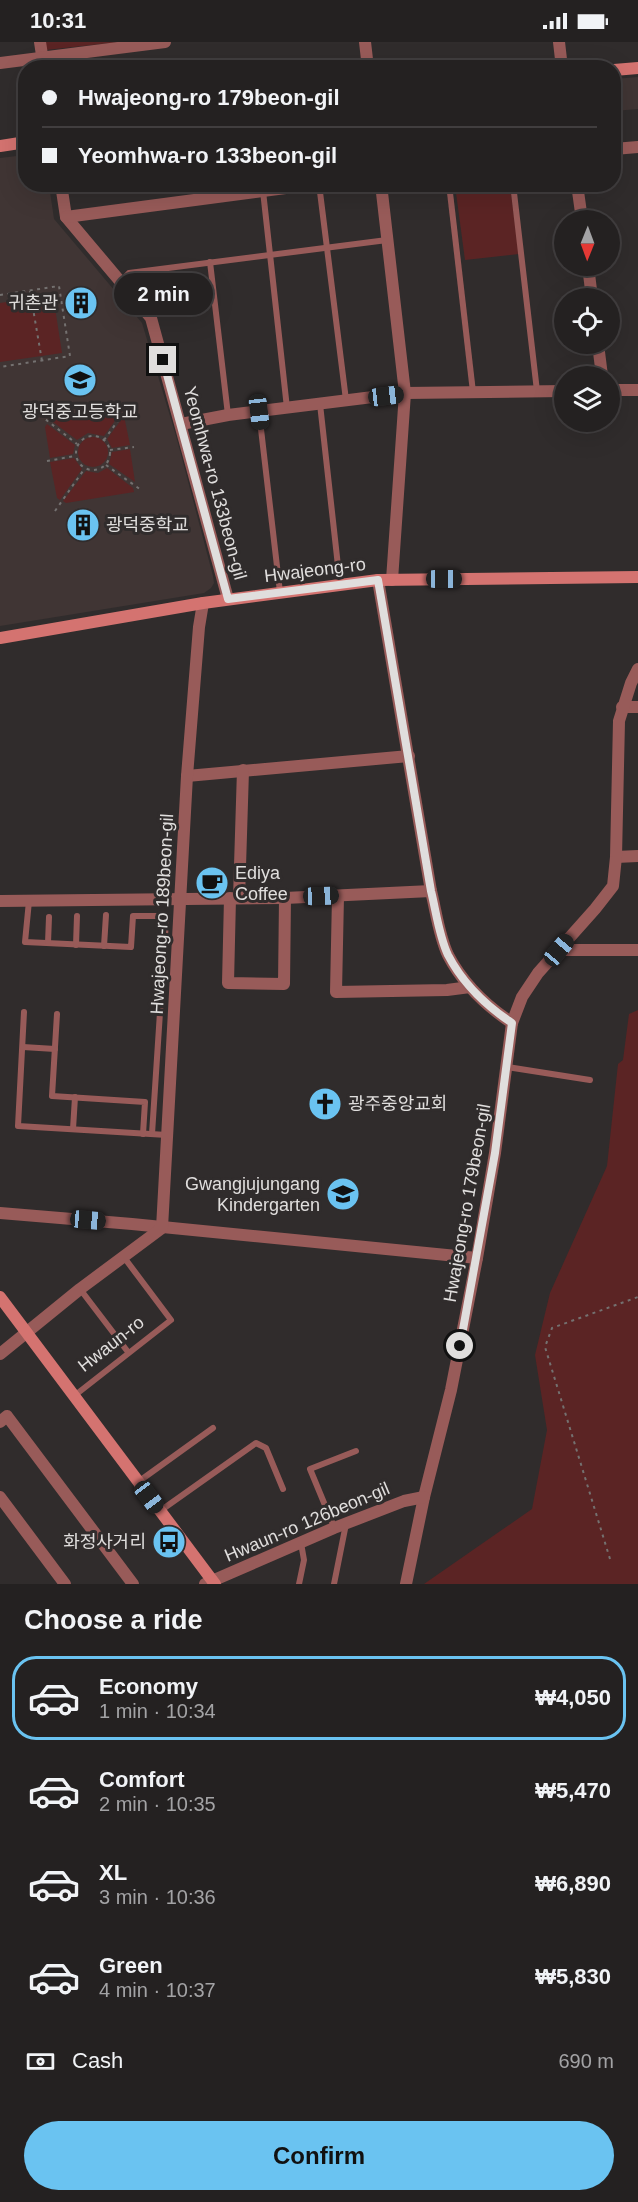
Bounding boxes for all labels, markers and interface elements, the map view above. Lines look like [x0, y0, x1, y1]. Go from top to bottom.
text: 10:31 [30, 8, 86, 33]
text: Hwajeong-ro 179beon-gil [78, 85, 340, 110]
text: Yeomhwa-ro 133beon-gil [78, 143, 337, 168]
north arrow [554, 210, 620, 276]
map controls [554, 210, 620, 432]
callout: 2 min [114, 273, 213, 315]
text: 2 min [137, 283, 190, 305]
building icon: 귀촌관 [63, 285, 99, 321]
button: locate [554, 288, 620, 354]
place label: 귀촌관 [8, 293, 58, 313]
route end [149, 346, 176, 373]
school or university icon: 광덕중고등학교 [62, 362, 98, 398]
button: layers [554, 366, 620, 432]
street label: Yeomhwa-ro 133beon-gil [180, 384, 250, 582]
car [367, 385, 405, 407]
car [248, 393, 270, 431]
place label: 광덕중고등학교 [22, 402, 138, 422]
building icon: 광덕중학교 [65, 507, 101, 543]
place label: 광덕중학교 [106, 515, 189, 535]
street label: Hwajeong-ro [263, 554, 367, 586]
car [426, 570, 462, 588]
street label: Hwajeong-ro 189beon-gil [147, 813, 177, 1015]
place label: Ediya Coffee [235, 863, 288, 904]
cafe icon: Ediya Coffee [194, 865, 230, 901]
car [303, 886, 339, 906]
car [541, 930, 577, 970]
church icon: 광주중앙교회 [307, 1086, 343, 1122]
place label: 광주중앙교회 [348, 1094, 447, 1114]
street label: Hwajeong-ro 179beon-gil [440, 1102, 494, 1304]
place label: Gwangjujungang Kindergarten [185, 1174, 320, 1215]
school or university icon: Gwangjujungang Kindergarten [325, 1176, 361, 1212]
car [69, 1209, 107, 1231]
street label: Hwaun-ro [74, 1312, 148, 1376]
route start [446, 1332, 473, 1359]
car [131, 1477, 167, 1517]
street label: Hwaun-ro 126beon-gil [222, 1478, 392, 1566]
bus stop icon: 화정사거리 [151, 1524, 187, 1560]
place label: 화정사거리 [63, 1532, 146, 1552]
text: Choose a ride [24, 1605, 203, 1635]
icon: car [27, 1671, 81, 1725]
text: Economy [99, 1674, 198, 1699]
text: ₩4,050 [535, 1685, 611, 1710]
text: 1 min · 10:34 [99, 1700, 216, 1722]
icon: car [27, 1764, 81, 1818]
text: Comfort [99, 1767, 185, 1792]
text: ₩5,470 [535, 1778, 611, 1803]
text: 2 min · 10:35 [99, 1793, 216, 1815]
icon: car [27, 1857, 81, 1911]
text: XL [99, 1860, 127, 1885]
text: ₩6,890 [535, 1871, 611, 1896]
text: 3 min · 10:36 [99, 1886, 216, 1908]
icon: car [27, 1950, 81, 2004]
text: Green [99, 1953, 163, 1978]
text: ₩5,830 [535, 1964, 611, 1989]
text: 4 min · 10:37 [99, 1979, 216, 2001]
icon: cash [24, 2045, 57, 2078]
text: Cash [72, 2048, 123, 2073]
text: 690 m [558, 2050, 614, 2072]
button: Confirm [24, 2121, 614, 2190]

